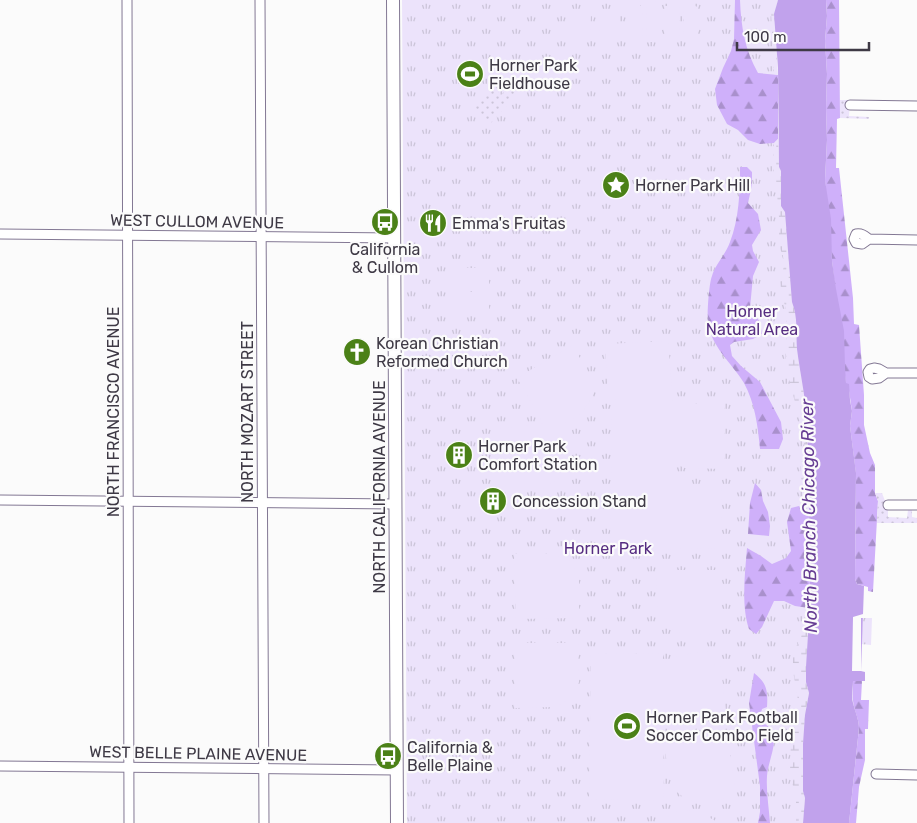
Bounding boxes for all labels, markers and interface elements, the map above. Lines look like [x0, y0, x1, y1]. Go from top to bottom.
scale bar [737, 20, 870, 52]
text: 100 m [744, 28, 786, 46]
place label: Horner Park Fieldhouse [489, 56, 578, 93]
sports icon: Horner Park Fieldhouse [455, 59, 485, 89]
place icon: Horner Park Hill [601, 170, 631, 200]
place label: Horner Park Hill [635, 176, 750, 195]
bus stop icon: California & Cullom [370, 207, 400, 237]
restaurant icon: Emma's Fruitas [418, 208, 448, 238]
street label: WEST CULLOM AVENUE [110, 210, 284, 233]
place label: Emma's Fruitas [452, 214, 566, 233]
place label: California & Cullom [350, 240, 420, 277]
park label: Horner Natural Area [706, 302, 798, 339]
street label: NORTH FRANCISCO AVENUE [104, 307, 123, 517]
street label: NORTH MOZART STREET [238, 321, 257, 503]
place label: Korean Christian Reformed Church [376, 334, 508, 371]
church icon: Korean Christian Reformed Church [342, 337, 372, 367]
street label: NORTH CALIFORNIA AVENUE [370, 380, 389, 594]
water label: North Branch Chicago River [796, 398, 822, 633]
place label: Horner Park Comfort Station [478, 437, 597, 474]
building icon: Horner Park Comfort Station [444, 440, 474, 470]
building icon: Concession Stand [478, 486, 508, 516]
place label: Concession Stand [512, 492, 647, 511]
park label: Horner Park [564, 539, 653, 558]
place label: Horner Park Football Soccer Combo Field [646, 708, 798, 745]
sports icon: Horner Park Football Soccer Combo Field [612, 711, 642, 741]
place label: California & Belle Plaine [407, 738, 493, 775]
bus stop icon: California & Belle Plaine [373, 741, 403, 771]
street label: WEST BELLE PLAINE AVENUE [89, 742, 307, 765]

